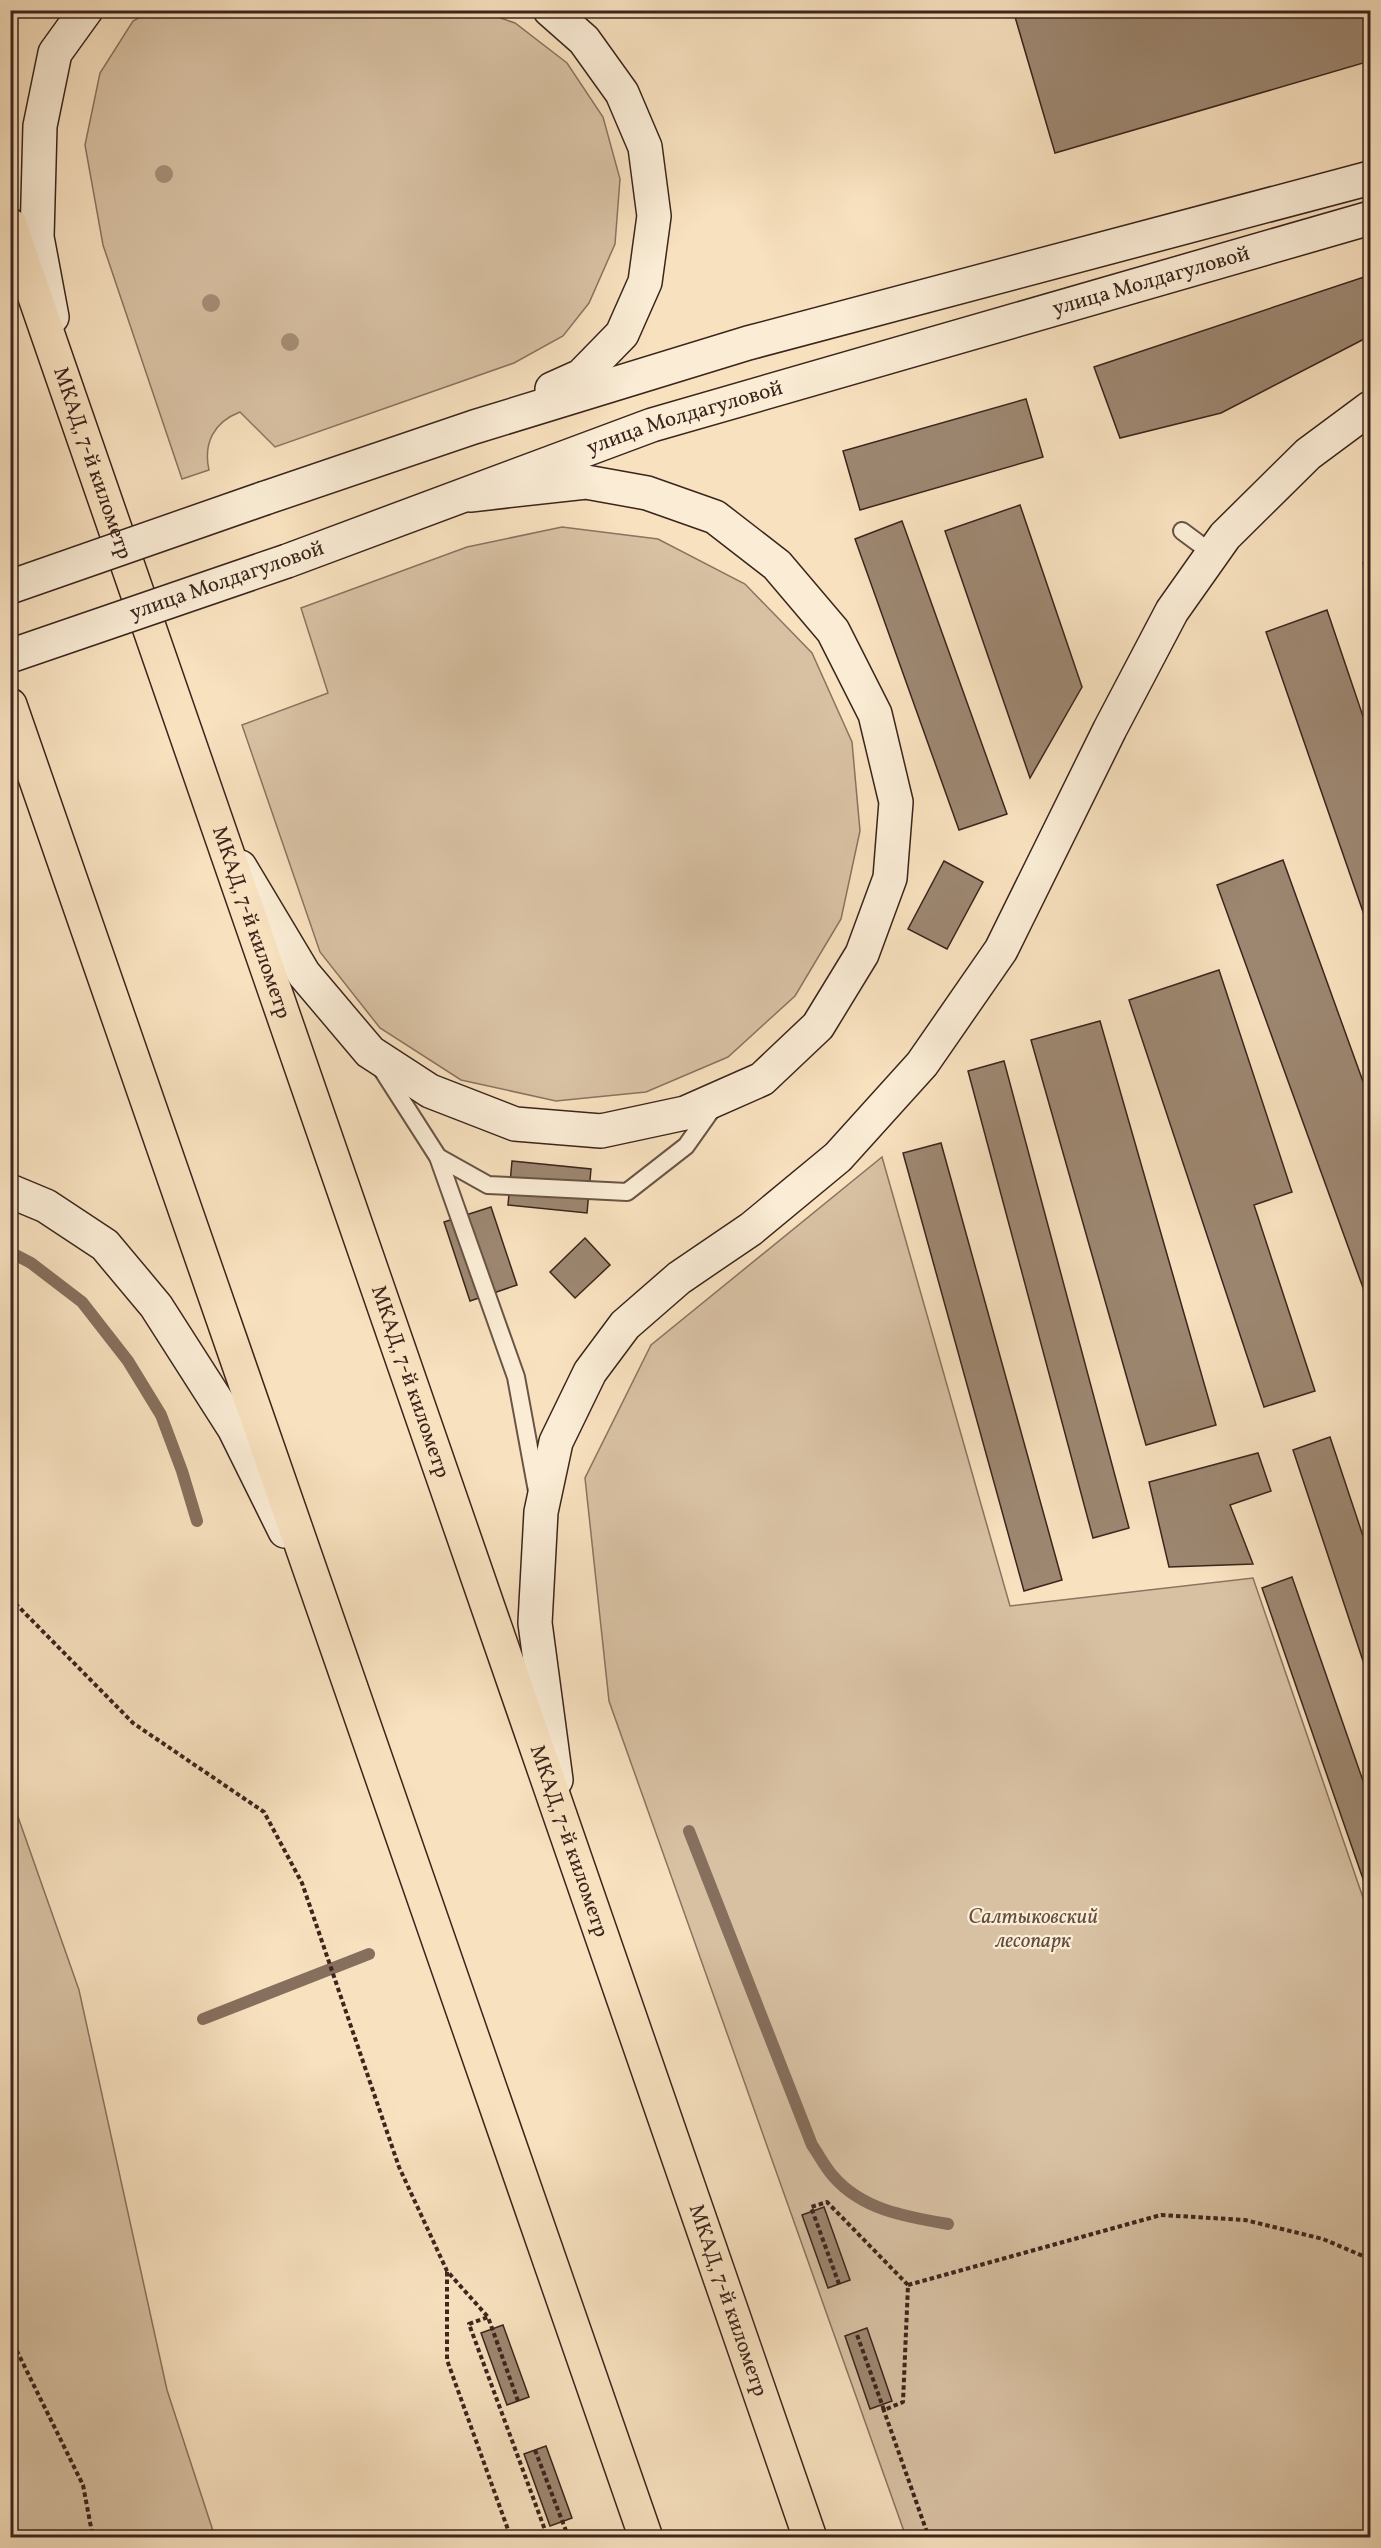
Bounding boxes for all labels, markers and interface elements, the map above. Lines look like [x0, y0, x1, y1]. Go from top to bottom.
street label: улица Молдагуловой [1049, 239, 1253, 323]
street label: МКАД, 7-й километр [46, 363, 139, 563]
street label: улица Молдагуловой [583, 373, 786, 463]
street label: улица Молдагуловой [126, 534, 328, 628]
street label: МКАД, 7-й километр [205, 822, 298, 1023]
street label: МКАД, 7-й километр [363, 1282, 457, 1482]
street label: МКАД, 7-й километр [522, 1741, 616, 1941]
park label: Салтыковский лесопарк [968, 1903, 1098, 1956]
street label: МКАД, 7-й километр [681, 2200, 775, 2400]

